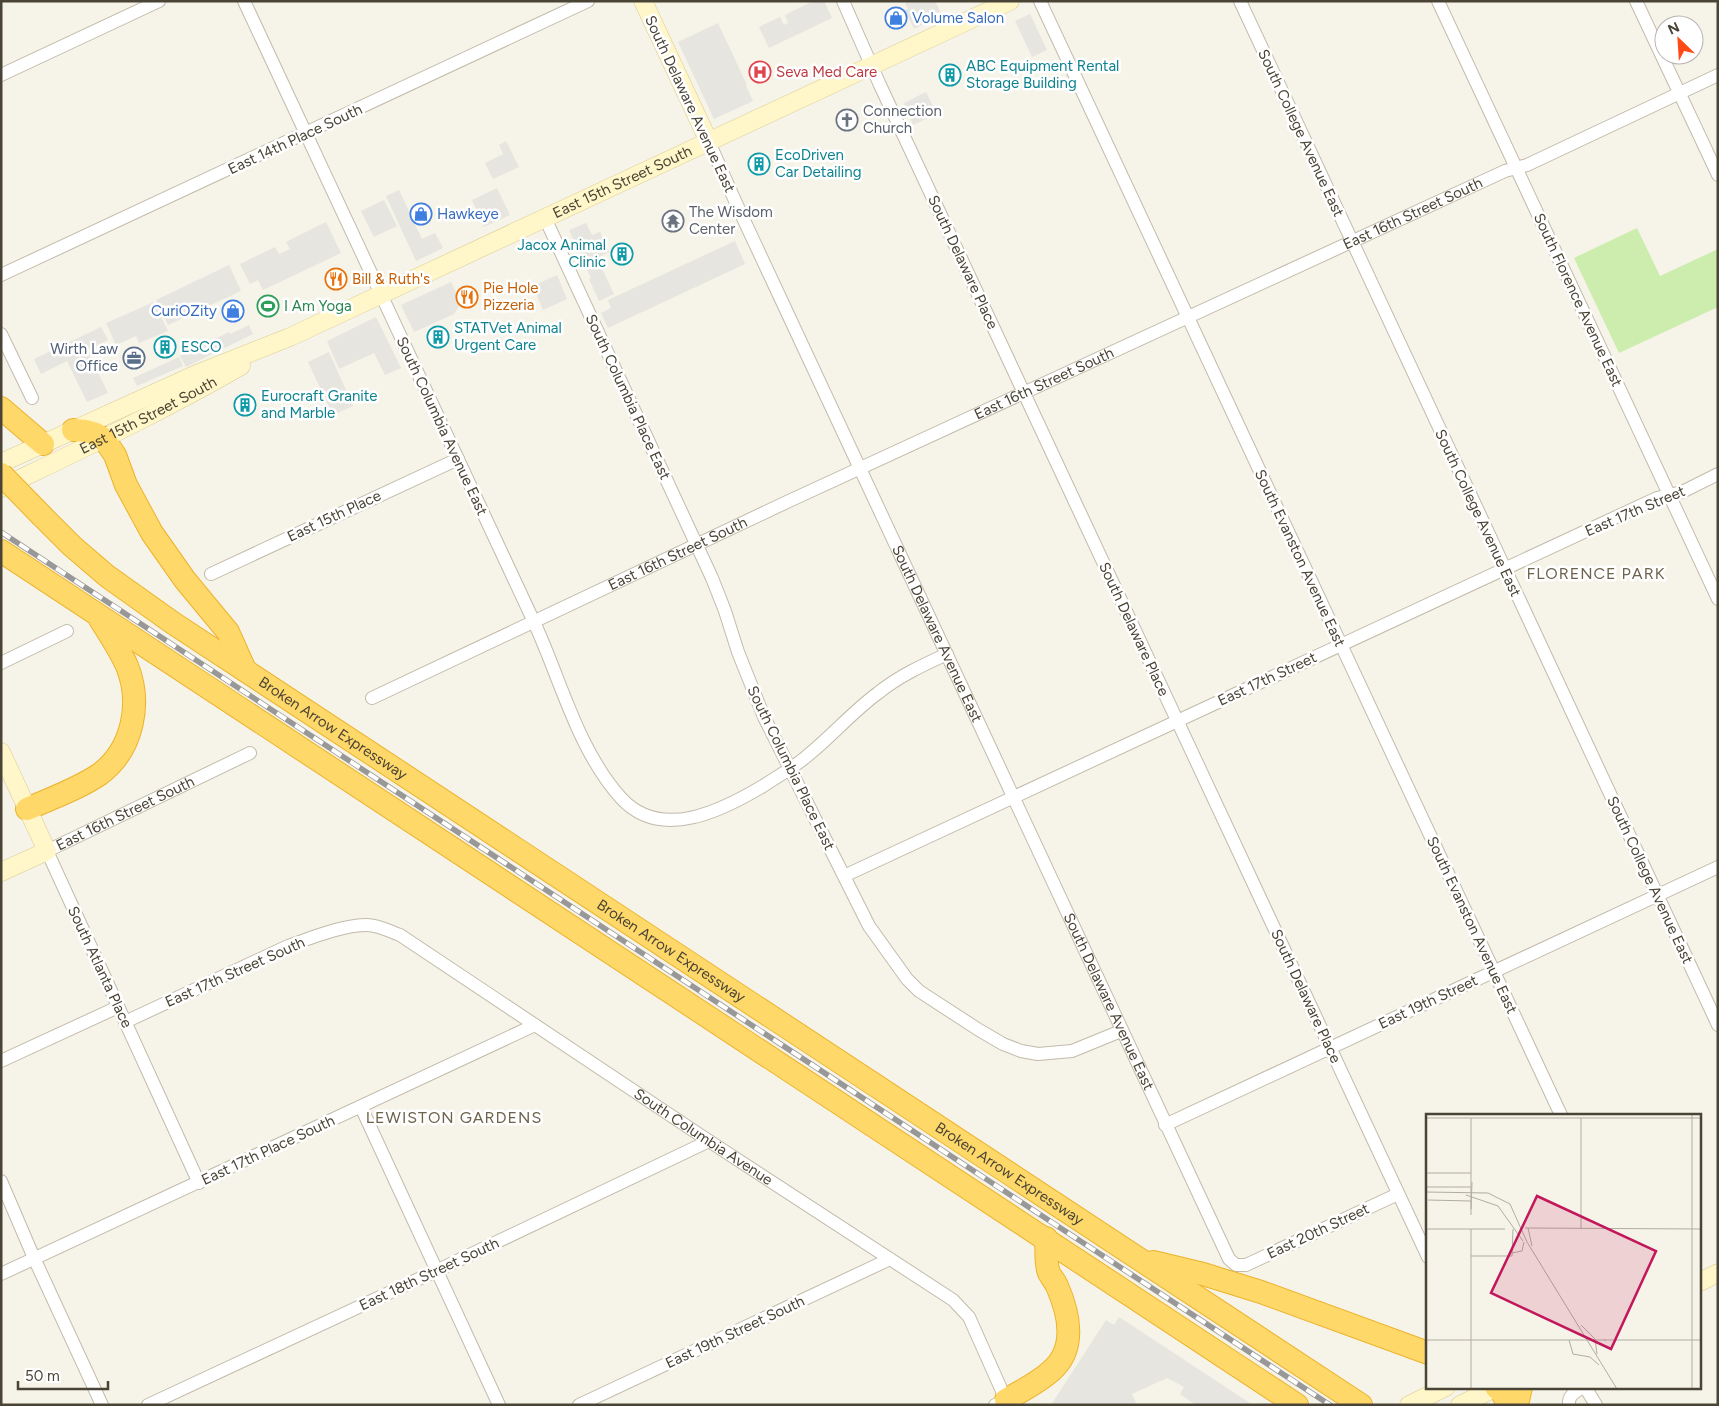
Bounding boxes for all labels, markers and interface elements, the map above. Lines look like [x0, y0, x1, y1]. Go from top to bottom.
shop icon: Volume Salon [884, 6, 908, 30]
place label: Volume Salon [912, 9, 1004, 27]
street label: South Delaware Avenue East [641, 13, 739, 196]
north arrow [1654, 15, 1704, 65]
text: N [1665, 19, 1682, 39]
street label: South College Avenue East [1254, 46, 1348, 220]
place label: ABC Equipment Rental Storage Building [966, 57, 1119, 92]
hospital icon: Seva Med Care [748, 60, 772, 84]
place label: Seva Med Care [776, 63, 877, 81]
building icon: ABC Equipment Rental Storage Building [938, 63, 962, 87]
street label: East 14th Place South [225, 100, 365, 178]
place label: Connection Church [863, 102, 942, 137]
church icon: Connection Church [835, 108, 859, 132]
street label: East 15th Street South [550, 142, 695, 222]
place label: EcoDriven Car Detailing [775, 146, 861, 181]
building icon: EcoDriven Car Detailing [747, 152, 771, 176]
street label: East 16th Street South [1340, 174, 1485, 253]
street label: South Delaware Place [924, 192, 1002, 332]
shop icon: Hawkeye [409, 202, 433, 226]
place label: The Wisdom Center [689, 203, 773, 238]
place label: Hawkeye [437, 205, 499, 223]
temple icon: The Wisdom Center [661, 209, 685, 233]
street label: South Florence Avenue East [1530, 210, 1626, 390]
place label: Jacox Animal Clinic [517, 236, 606, 271]
building icon: Jacox Animal Clinic [610, 242, 634, 266]
restaurant icon: Bill & Ruth's [324, 267, 348, 291]
place label: Bill & Ruth's [352, 270, 430, 288]
place label: Pie Hole Pizzeria [483, 279, 539, 314]
restaurant icon: Pie Hole Pizzeria [455, 285, 479, 309]
sports icon: I Am Yoga [256, 294, 280, 318]
place label: I Am Yoga [284, 297, 352, 315]
shop icon: CuriOZity [221, 299, 245, 323]
place label: CuriOZity [151, 302, 217, 320]
street label: South Columbia Place East [582, 311, 674, 483]
place label: STATVet Animal Urgent Care [454, 319, 562, 354]
building icon: STATVet Animal Urgent Care [426, 325, 450, 349]
street label: South Columbia Avenue East [393, 334, 492, 519]
building icon: ESCO [153, 335, 177, 359]
place label: ESCO [181, 338, 222, 356]
place label: Wirth Law Office [50, 340, 118, 375]
street label: East 16th Street South [971, 344, 1117, 423]
office icon: Wirth Law Office [122, 346, 146, 370]
street label: East 15th Street South [77, 373, 220, 458]
place label: Eurocraft Granite and Marble [261, 387, 378, 422]
building icon: Eurocraft Granite and Marble [233, 393, 257, 417]
street label: South College Avenue East [1431, 426, 1525, 600]
street label: South Evanston Avenue East [1251, 466, 1349, 650]
street label: East 17th Street [1582, 482, 1688, 540]
street label: East 15th Place [284, 486, 384, 546]
street label: East 16th Street South [605, 513, 750, 594]
street label: South Delaware Avenue East [888, 542, 986, 725]
street label: South Delaware Place [1095, 559, 1173, 699]
district label: FLORENCE PARK [1527, 564, 1665, 583]
street label: East 17th Street [1215, 648, 1320, 710]
street label: Broken Arrow Expressway [255, 673, 411, 784]
street label: South Columbia Place East [743, 683, 839, 853]
street label: East 16th Street South [53, 772, 197, 854]
street label: South College Avenue East [1603, 793, 1697, 967]
street label: South Evanston Avenue East [1423, 833, 1521, 1017]
street label: Broken Arrow Expressway [594, 896, 749, 1006]
street label: South Atlanta Place [64, 903, 136, 1031]
street label: South Delaware Avenue East [1060, 910, 1158, 1093]
street label: South Delaware Place [1267, 926, 1345, 1066]
street label: East 17th Street South [162, 933, 308, 1011]
street label: East 19th Street [1376, 971, 1481, 1033]
street label: South Columbia Avenue [631, 1085, 776, 1189]
district label: LEWISTON GARDENS [366, 1108, 542, 1127]
street label: East 17th Place South [199, 1111, 337, 1189]
inset map [1426, 1114, 1702, 1388]
street label: Broken Arrow Expressway [932, 1118, 1087, 1229]
street label: East 20th Street [1264, 1199, 1372, 1263]
street label: East 18th Street South [356, 1234, 502, 1314]
street label: East 19th Street South [663, 1292, 807, 1372]
scale bar [18, 1358, 108, 1390]
text: 50 m [25, 1367, 60, 1385]

